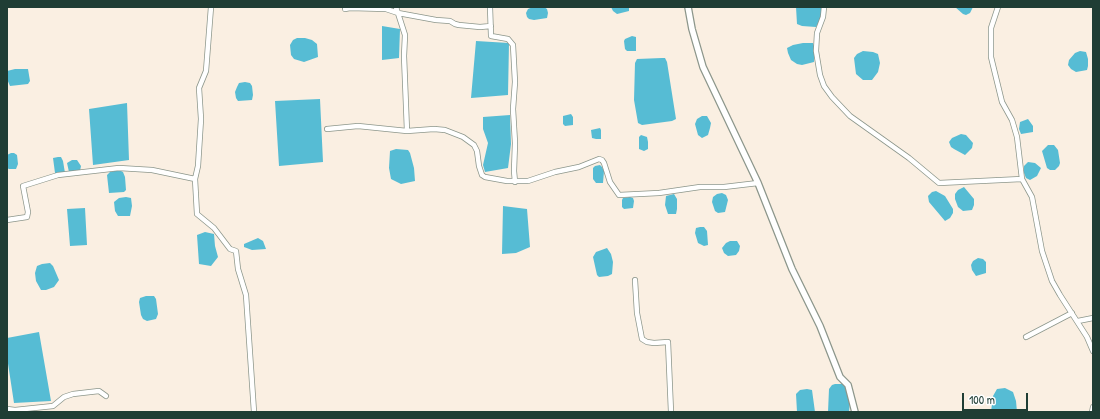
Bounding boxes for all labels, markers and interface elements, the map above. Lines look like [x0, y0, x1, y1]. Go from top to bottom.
scale bar [964, 385, 1030, 411]
text: 100 m [969, 391, 995, 408]

